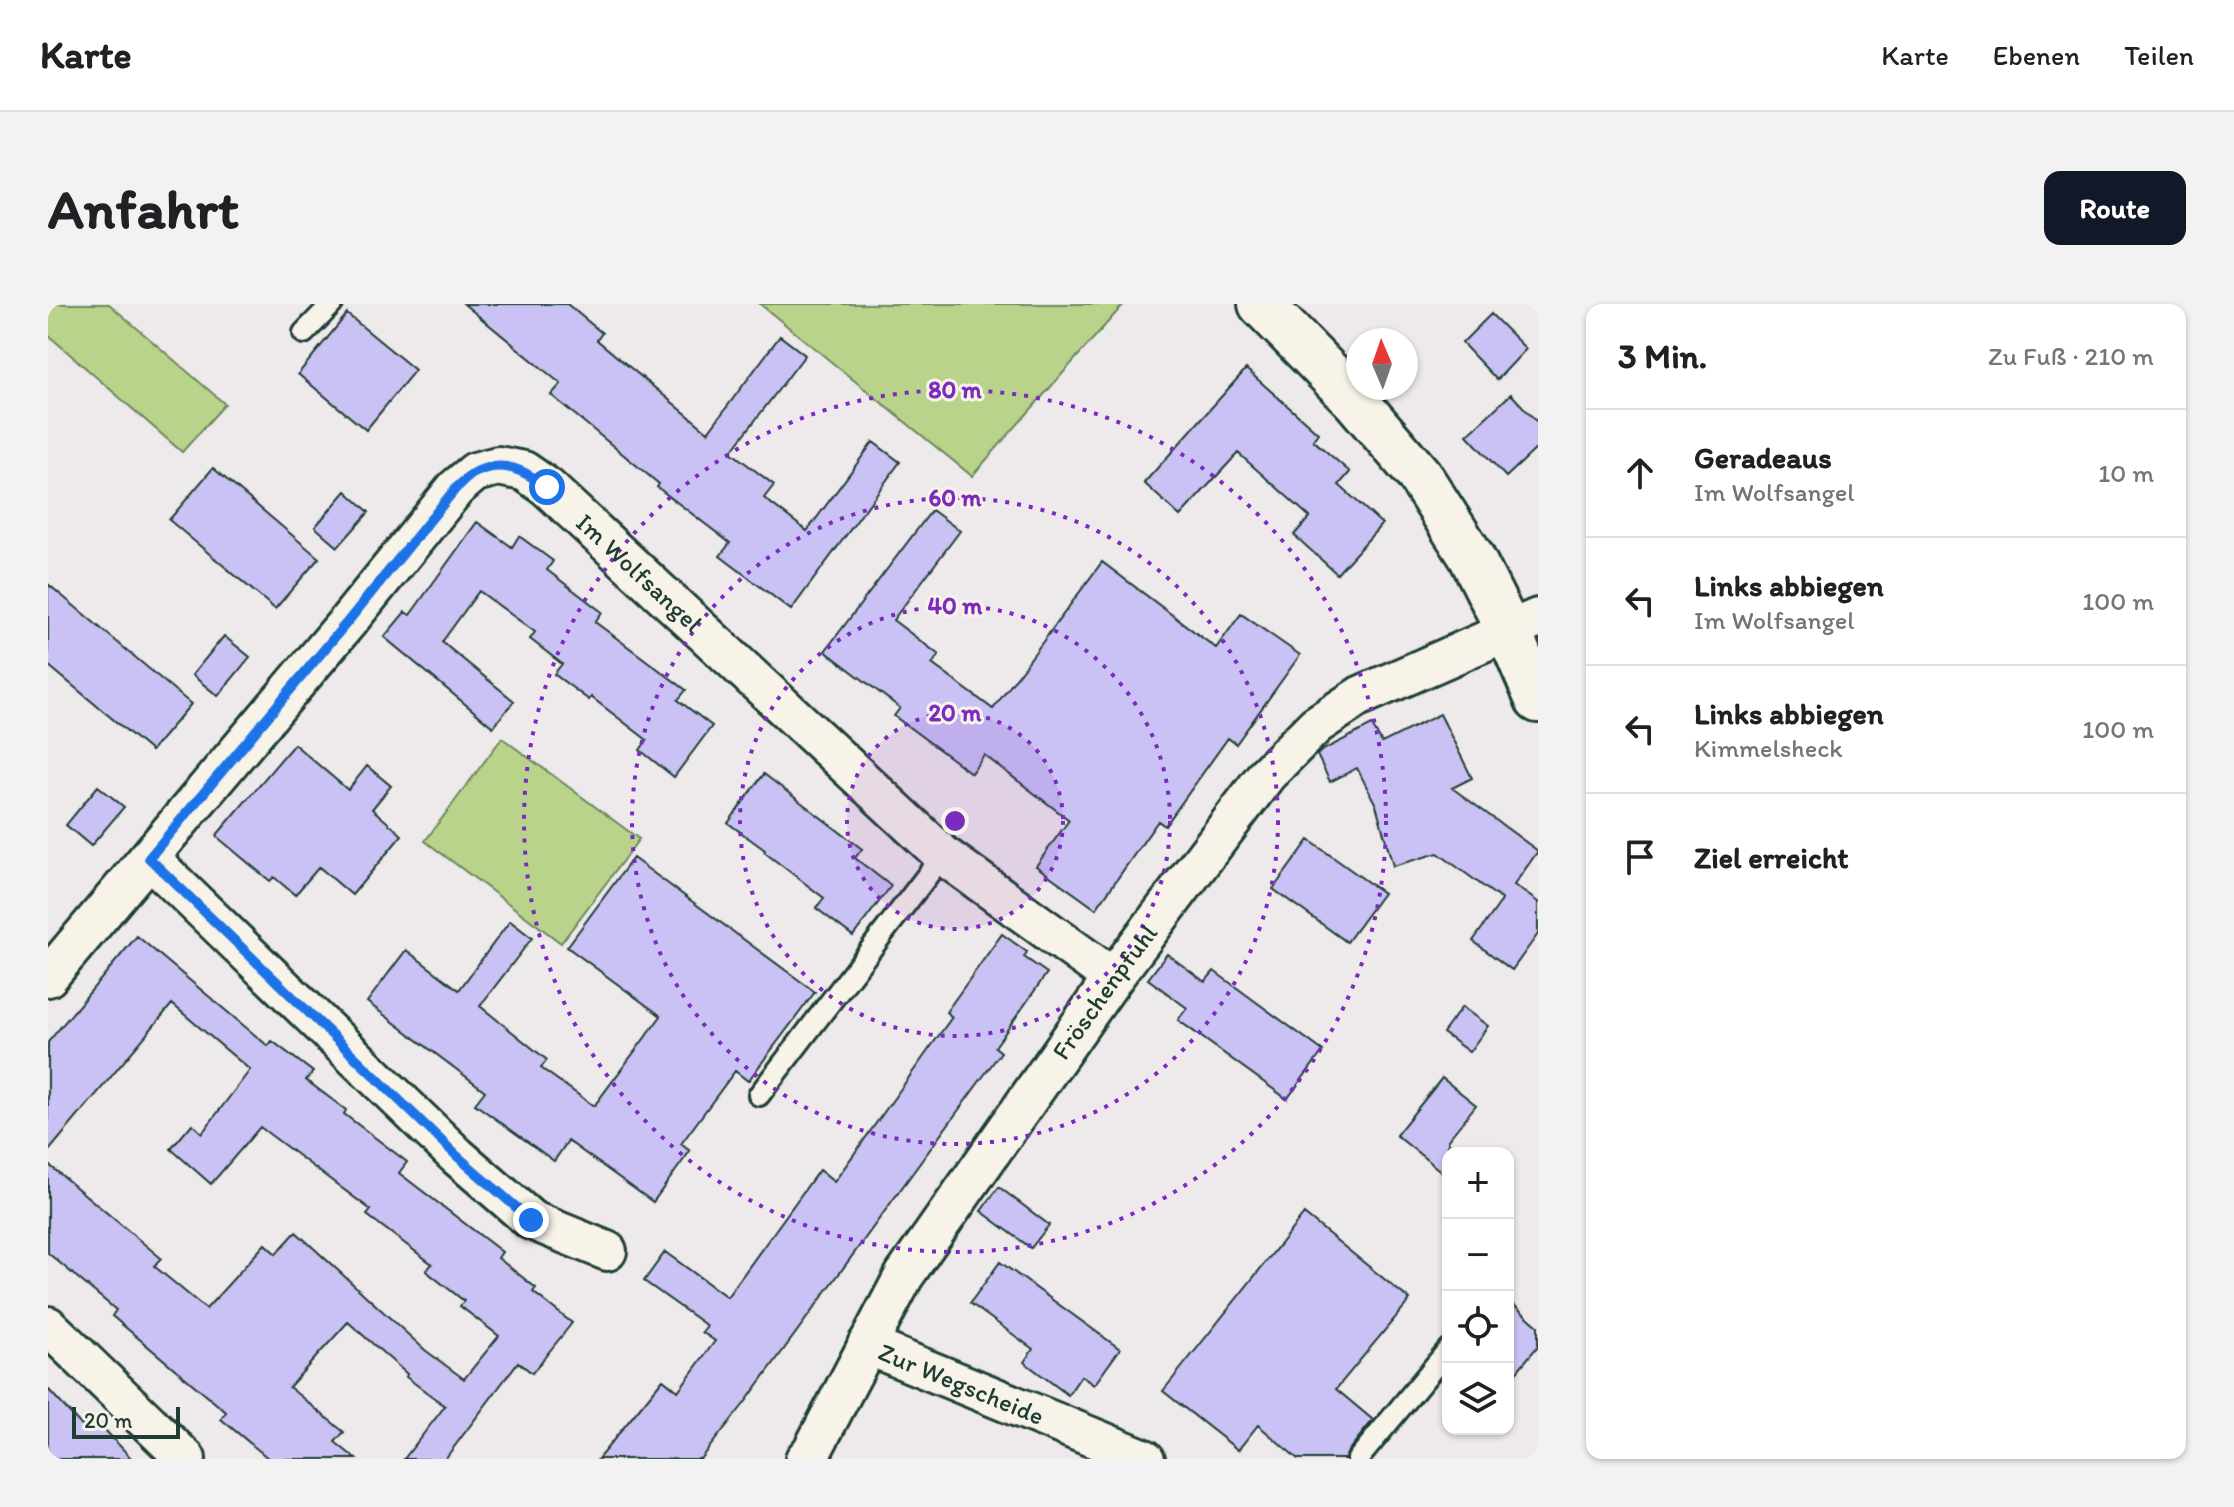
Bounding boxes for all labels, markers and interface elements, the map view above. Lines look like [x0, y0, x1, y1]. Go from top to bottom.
text: Karte [40, 32, 131, 78]
text: Karte [1881, 38, 1949, 72]
text: Ebenen [1993, 38, 2080, 72]
text: Teilen [2124, 38, 2194, 72]
button: Route [2044, 171, 2186, 245]
text: Anfahrt [48, 175, 239, 242]
north arrow [1346, 328, 1418, 400]
text: 3 Min. [1618, 336, 1707, 377]
text: Zu Fuß · 210 m [1988, 340, 2154, 372]
text: 80 m [928, 375, 983, 404]
text: Geradeaus [1694, 439, 1832, 476]
icon: ahead [1618, 451, 1662, 495]
text: 10 m [2098, 457, 2154, 489]
route start [529, 469, 565, 505]
text: Im Wolfsangel [1694, 476, 1855, 508]
text: 60 m [928, 483, 982, 512]
street label: Im Wolfsangel [570, 506, 709, 639]
text: Links abbiegen [1694, 567, 1884, 604]
icon: left [1618, 579, 1662, 623]
text: 100 m [2082, 585, 2154, 617]
text: 40 m [928, 591, 983, 620]
text: Im Wolfsangel [1694, 604, 1855, 636]
text: Links abbiegen [1694, 695, 1884, 732]
text: 20 m [929, 698, 982, 727]
icon: left [1618, 707, 1662, 751]
text: 100 m [2082, 713, 2154, 745]
text: Kimmelsheck [1694, 732, 1843, 764]
centre of rings [941, 807, 969, 835]
icon: arrive [1618, 835, 1662, 879]
text: Ziel erreicht [1694, 839, 1849, 876]
street label: Fröschenpfuhl [1045, 918, 1164, 1066]
map controls [1442, 1147, 1514, 1435]
button: + [1442, 1147, 1514, 1219]
route end [513, 1202, 549, 1238]
button: − [1442, 1219, 1514, 1291]
button: locate [1442, 1291, 1514, 1363]
street label: Zur Wegscheide [874, 1335, 1049, 1432]
button: layers [1442, 1363, 1514, 1435]
scale bar [72, 1403, 180, 1439]
text: 20 m [84, 1407, 133, 1434]

